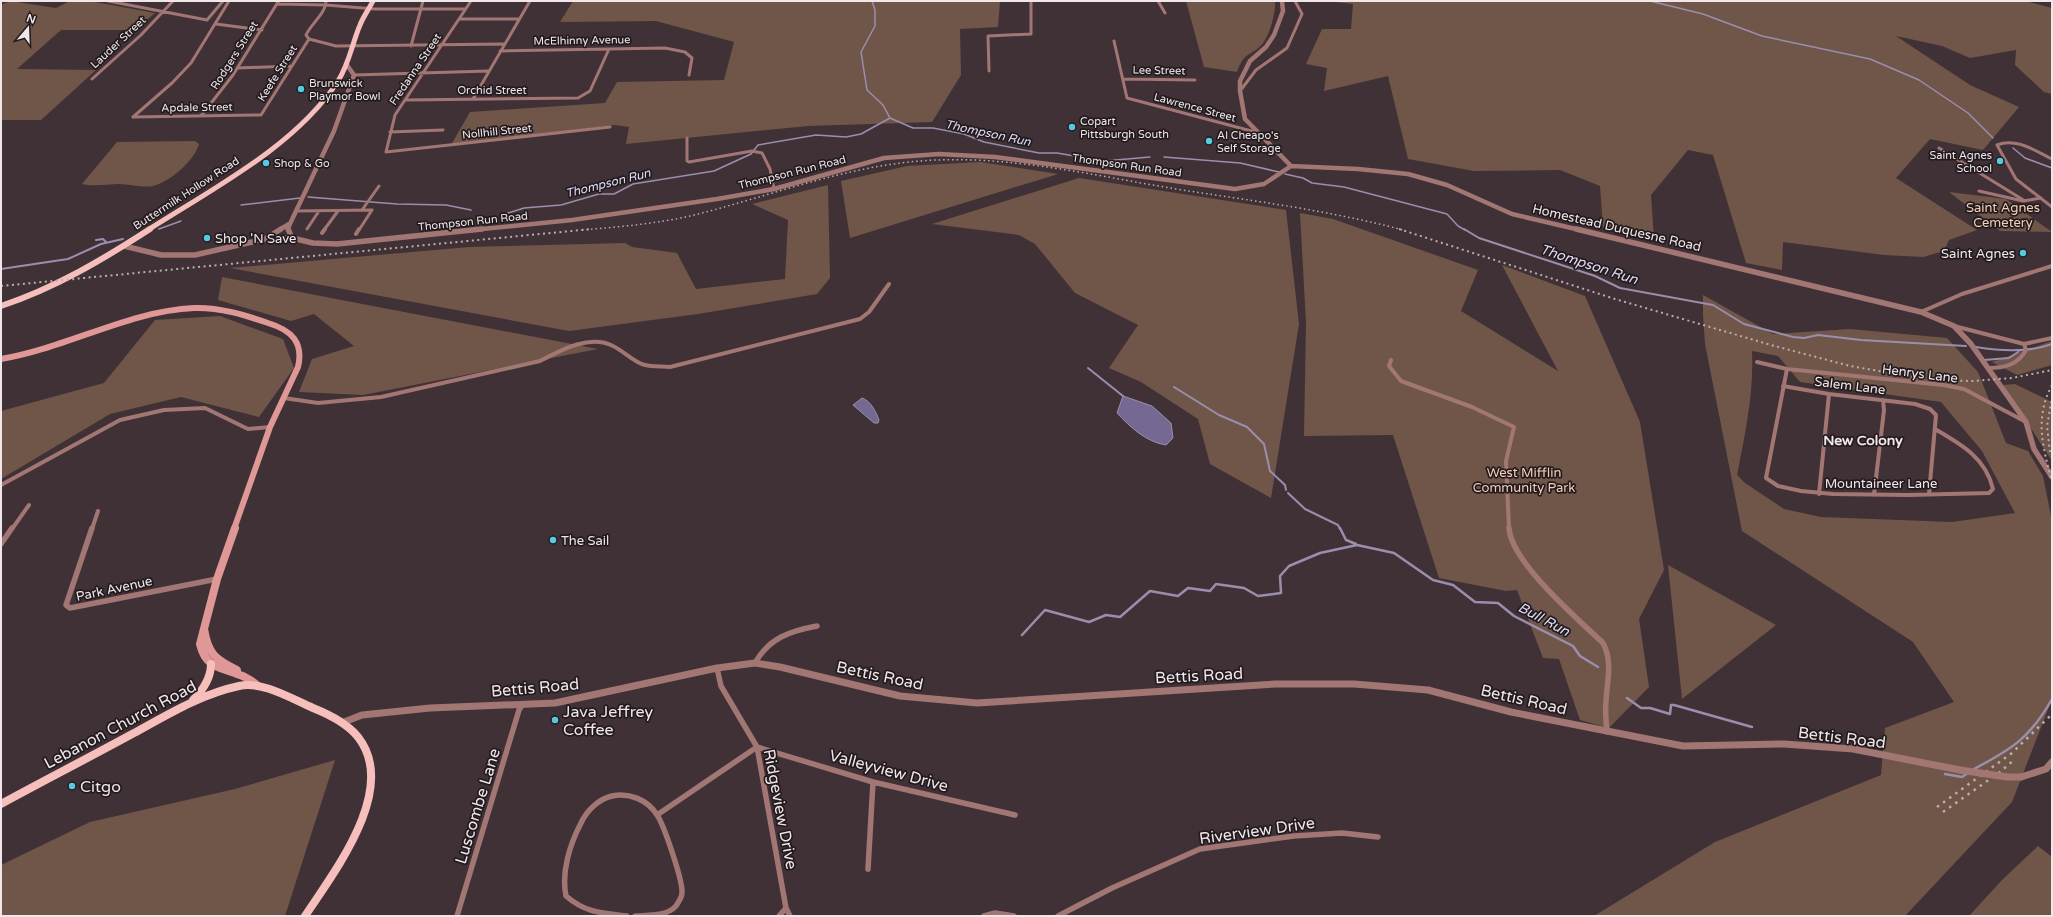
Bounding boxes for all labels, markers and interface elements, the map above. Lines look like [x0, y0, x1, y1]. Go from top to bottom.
north arrow [8, 8, 48, 48]
text: N [25, 11, 37, 27]
street label: Lauder Street [88, 13, 149, 71]
street label: Rodgers Street [208, 19, 261, 92]
street label: Fredanna Street [387, 31, 444, 108]
street label: McElhinny Avenue [533, 33, 631, 48]
street label: Keefe Street [255, 43, 300, 104]
street label: Lee Street [1132, 64, 1186, 77]
place label: Brunswick Playmor Bowl [309, 77, 381, 103]
marker: Brunswick Playmor Bowl [296, 84, 306, 94]
street label: Orchid Street [457, 84, 527, 97]
street label: Lawrence Street [1152, 90, 1237, 125]
street label: Apdale Street [161, 100, 233, 115]
place label: Copart Pittsburgh South [1080, 115, 1169, 141]
water label: Thompson Run [944, 117, 1033, 149]
street label: Nollhill Street [462, 121, 533, 142]
marker: Copart Pittsburgh South [1067, 122, 1077, 132]
place label: Al Cheapo's Self Storage [1217, 129, 1281, 155]
marker: Al Cheapo's Self Storage [1204, 136, 1214, 146]
place label: Saint Agnes School [1929, 149, 1992, 175]
street label: Thompson Run Road [1071, 151, 1183, 180]
street label: Thompson Run Road [737, 153, 847, 192]
street label: Buttermilk Hollow Road [131, 154, 242, 233]
marker: Saint Agnes School [1995, 156, 2005, 166]
place label: Shop & Go [274, 157, 330, 170]
marker: Shop & Go [261, 158, 271, 168]
water label: Thompson Run [564, 166, 653, 200]
park label: Saint Agnes Cemetery [1966, 200, 2040, 231]
street label: Homestead Duquesne Road [1531, 201, 1703, 255]
street label: Thompson Run Road [418, 209, 529, 234]
place label: Shop 'N Save [215, 231, 296, 247]
marker: Shop 'N Save [202, 233, 212, 243]
water label: Thompson Run [1538, 241, 1640, 288]
place label: Saint Agnes [1941, 246, 2015, 262]
marker: Saint Agnes [2018, 248, 2028, 258]
street label: Henrys Lane [1881, 361, 1959, 387]
street label: Salem Lane [1814, 374, 1886, 398]
district label: New Colony [1823, 432, 1903, 449]
park label: West Mifflin Community Park [1473, 465, 1575, 496]
street label: Mountaineer Lane [1825, 476, 1937, 492]
place label: The Sail [561, 533, 609, 549]
marker: The Sail [548, 535, 558, 545]
street label: Park Avenue [75, 573, 154, 605]
water label: Bull Run [1515, 599, 1573, 640]
street label: Bettis Road [835, 657, 925, 695]
street label: Bettis Road [1154, 664, 1244, 688]
street label: Bettis Road [490, 674, 580, 702]
street label: Lebanon Church Road [41, 676, 200, 774]
street label: Bettis Road [1478, 680, 1569, 720]
place label: Java Jeffrey Coffee [563, 702, 654, 740]
marker: Java Jeffrey Coffee [550, 715, 560, 725]
street label: Bettis Road [1797, 723, 1887, 753]
street label: Valleyview Drive [827, 745, 950, 796]
street label: Luscombe Lane [451, 746, 505, 867]
street label: Ridgeview Drive [759, 747, 801, 871]
place label: Citgo [80, 777, 121, 797]
marker: Citgo [67, 781, 77, 791]
street label: Riverview Drive [1198, 813, 1316, 849]

